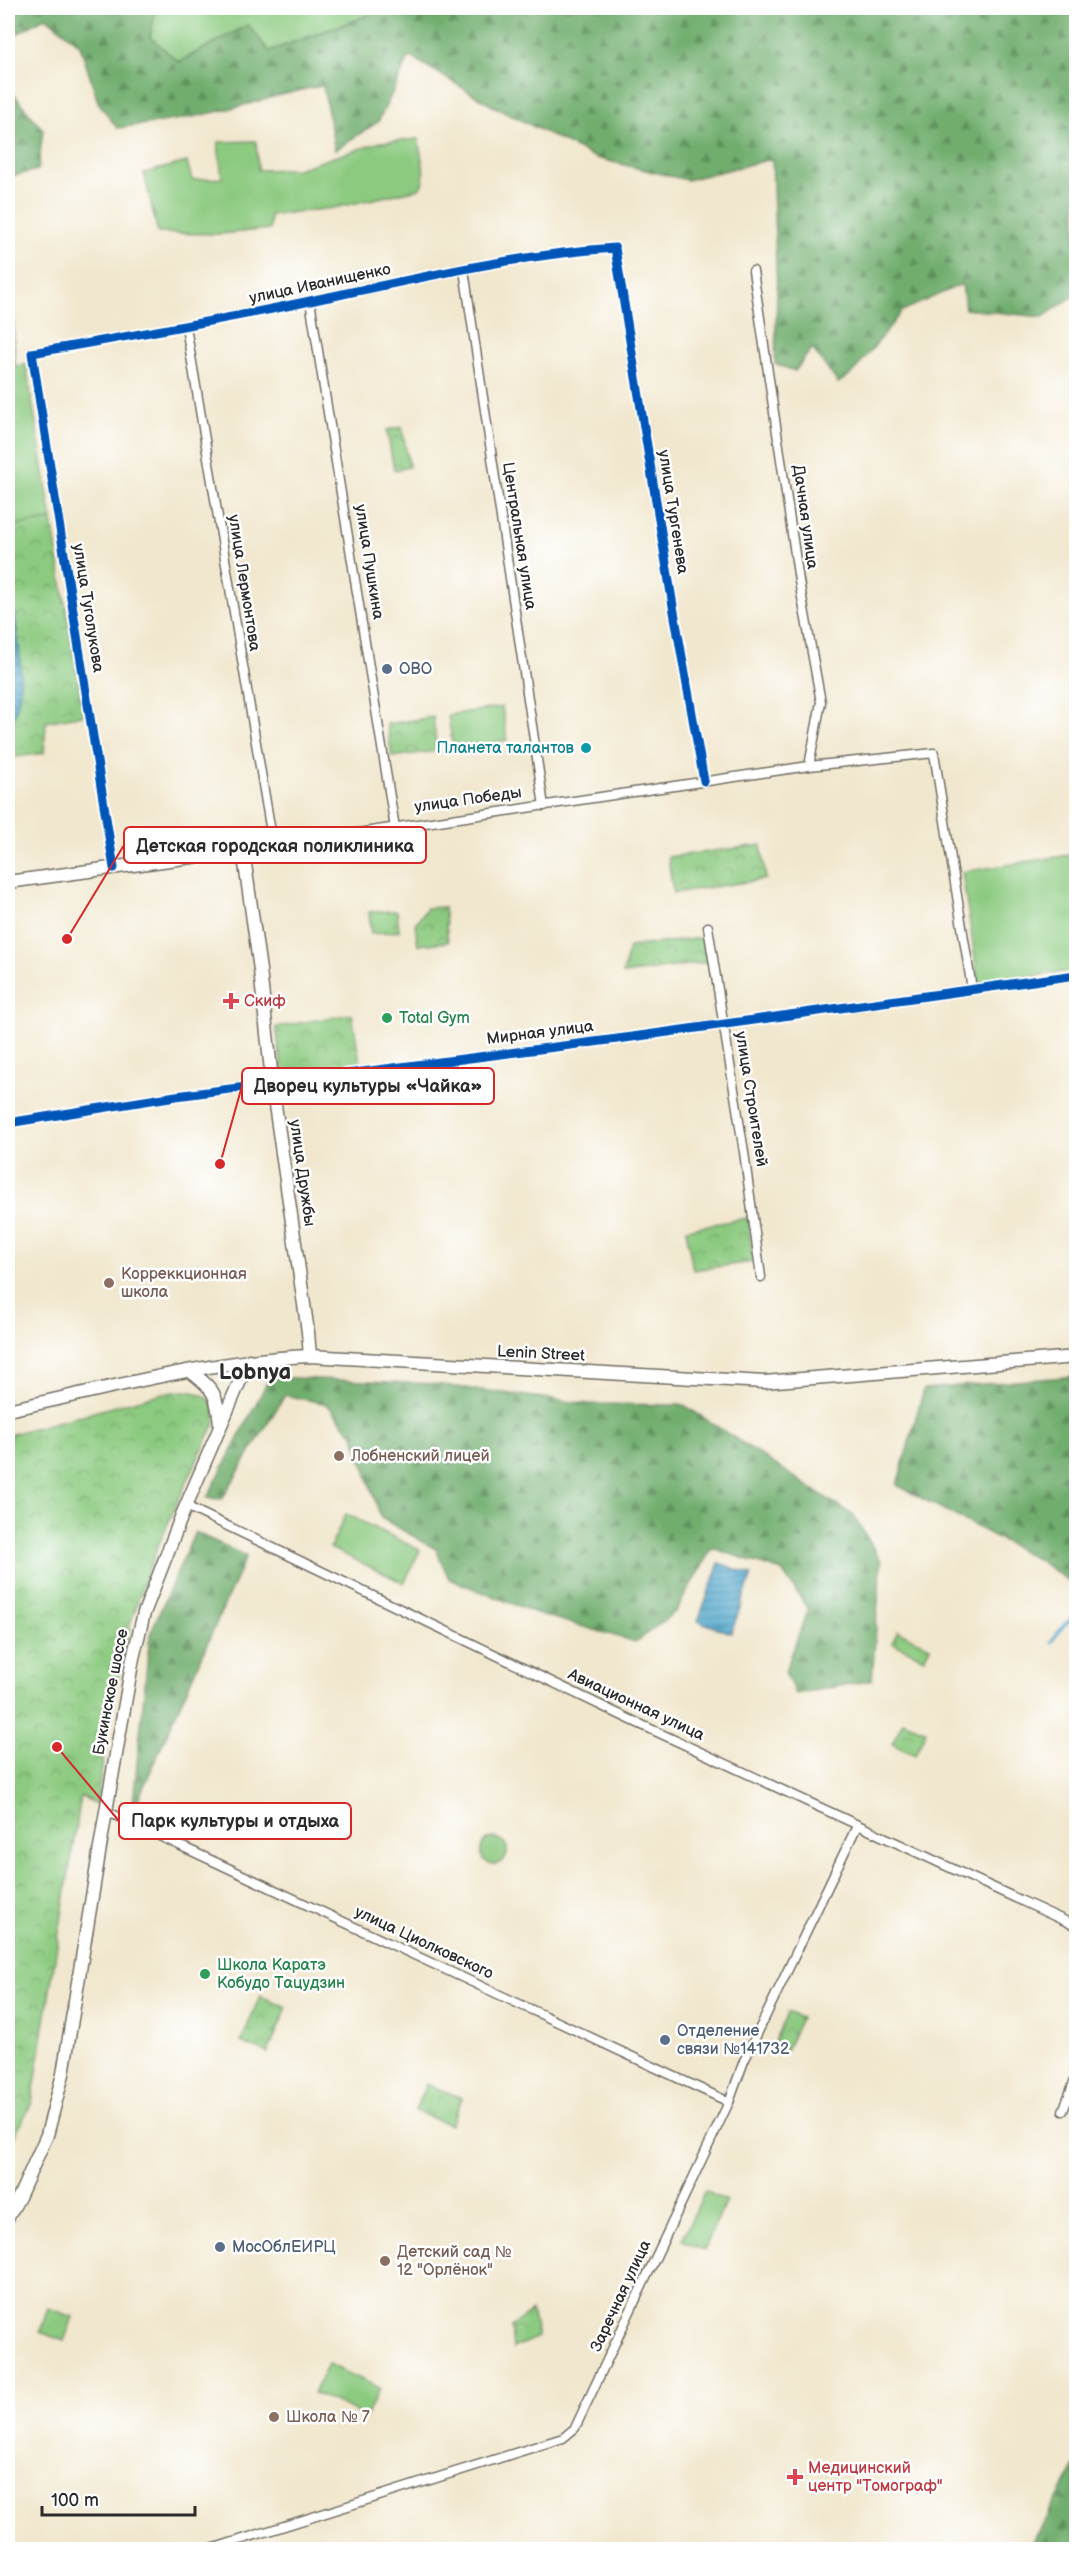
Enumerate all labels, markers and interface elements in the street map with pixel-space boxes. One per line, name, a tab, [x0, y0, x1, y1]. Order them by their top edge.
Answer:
street label: улица Иванищенко	[248, 260, 392, 308]
street label: улица Тургенева	[654, 449, 692, 576]
street label: Центральная улица	[498, 461, 540, 612]
street label: Дачная улица	[788, 464, 822, 571]
street label: улица Пушкина	[351, 503, 388, 621]
street label: улица Лермонтова	[224, 513, 264, 653]
street label: улица Туголукова	[68, 542, 108, 674]
place label: ОВО	[399, 660, 433, 679]
marker: ОВО	[380, 662, 394, 676]
place label: Планета талантов	[437, 739, 575, 758]
marker: Планета талантов	[579, 741, 593, 755]
street label: улица Победы	[413, 783, 523, 817]
callout: Детская городская поликлиника	[124, 827, 426, 863]
text: Детская городская поликлиника	[136, 836, 414, 857]
marker: Скиф	[222, 992, 240, 1010]
place label: Скиф	[244, 992, 286, 1011]
place label: Total Gym	[399, 1009, 470, 1028]
marker: Total Gym	[380, 1011, 394, 1025]
street label: Мирная улица	[486, 1017, 595, 1049]
street label: улица Строителей	[731, 1030, 771, 1168]
callout: Дворец культуры «Чайка»	[242, 1068, 494, 1104]
text: Дворец культуры «Чайка»	[254, 1076, 482, 1097]
street label: улица Дружбы	[285, 1118, 319, 1228]
place label: Корреккционная школа	[121, 1265, 247, 1302]
marker: Корреккционная школа	[102, 1276, 116, 1290]
street label: Lenin Street	[497, 1342, 585, 1366]
district label: Lobnya	[219, 1359, 291, 1386]
place label: Лобненский лицей	[350, 1447, 490, 1466]
marker: Лобненский лицей	[332, 1449, 346, 1463]
street label: Букинское шоссе	[89, 1627, 133, 1757]
street label: Авиационная улица	[564, 1665, 708, 1745]
callout: Парк культуры и отдыха	[119, 1803, 351, 1839]
text: Парк культуры и отдыха	[131, 1811, 340, 1832]
street label: улица Циолковского	[352, 1903, 496, 1983]
place label: Школа Каратэ Кобудо Тацудзин	[217, 1956, 345, 1993]
marker: Школа Каратэ Кобудо Тацудзин	[198, 1967, 212, 1981]
place label: Отделение связи №141732	[677, 2022, 790, 2059]
marker: Отделение связи №141732	[658, 2033, 672, 2047]
street label: Заречная улица	[587, 2237, 655, 2355]
place label: МосОблЕИРЦ	[232, 2238, 336, 2257]
marker: МосОблЕИРЦ	[213, 2240, 227, 2254]
place label: Детский сад № 12 "Орлёнок"	[397, 2243, 512, 2280]
marker: Детский сад № 12 "Орлёнок"	[378, 2254, 392, 2268]
place label: Школа № 7	[286, 2408, 370, 2427]
marker: Школа № 7	[267, 2410, 281, 2424]
place label: Медицинский центр "Томограф"	[808, 2459, 943, 2496]
marker: Медицинский центр "Томограф"	[786, 2468, 804, 2486]
scale bar	[42, 2479, 195, 2517]
text: 100 m	[51, 2490, 99, 2511]

